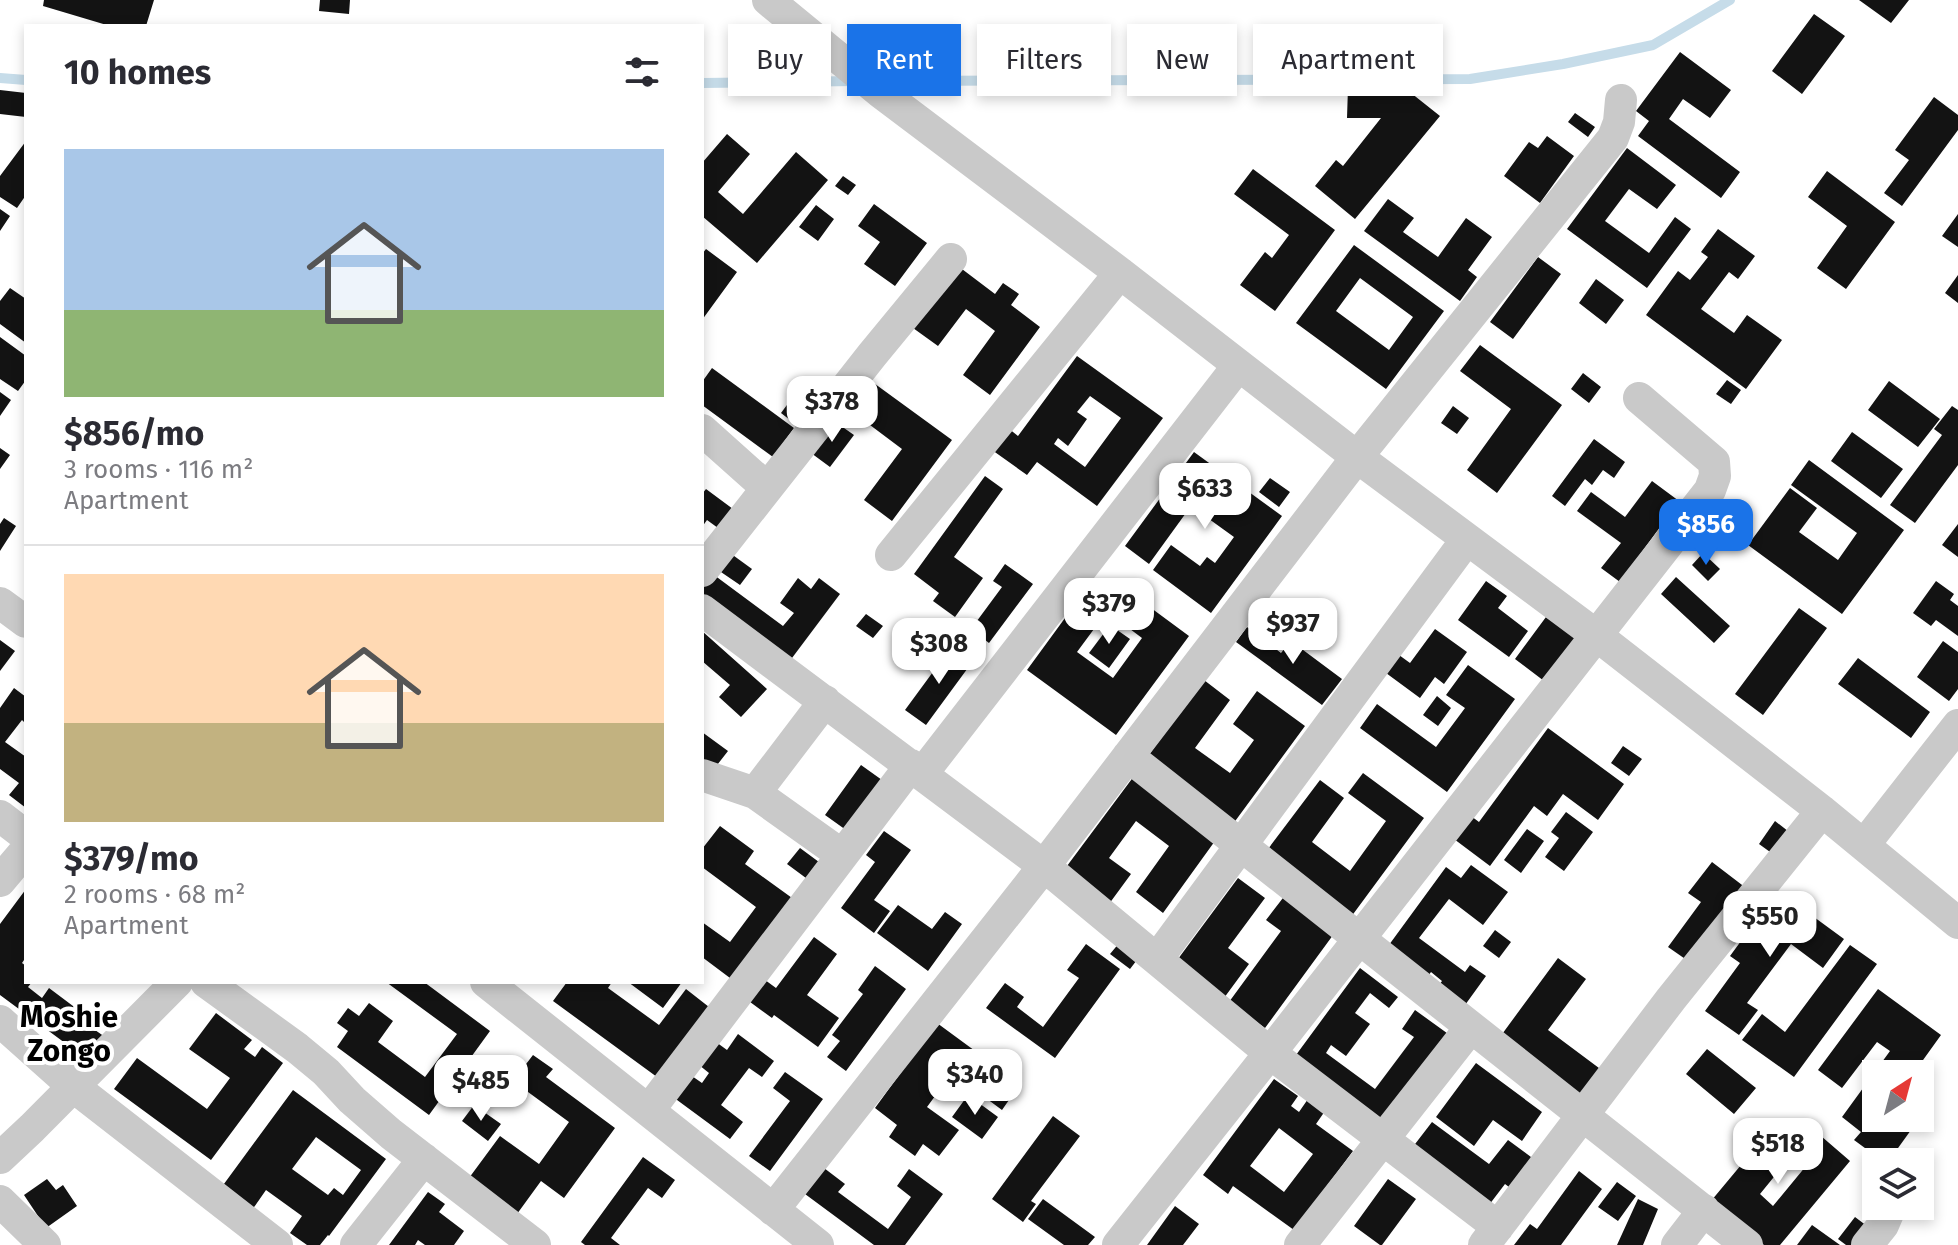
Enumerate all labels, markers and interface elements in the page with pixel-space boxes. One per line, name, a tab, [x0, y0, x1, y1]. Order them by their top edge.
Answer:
chip: Buy	[728, 24, 831, 96]
chip: Rent	[847, 24, 961, 96]
chip: Filters	[977, 24, 1111, 96]
chip: New	[1127, 24, 1237, 96]
chip: Apartment	[1253, 24, 1443, 96]
icon: filters	[620, 50, 664, 94]
text: 10 homes	[64, 52, 211, 93]
icon: home	[292, 201, 436, 345]
pin: $378	[785, 376, 879, 444]
text: $378	[805, 386, 859, 417]
text: $856/mo	[64, 413, 204, 454]
text: 3 rooms · 116 m²	[64, 454, 253, 485]
pin: $633	[1158, 463, 1252, 531]
text: $633	[1177, 473, 1233, 504]
text: Apartment	[64, 485, 189, 516]
pin: $856	[1659, 499, 1753, 567]
text: $856	[1677, 509, 1735, 540]
pin: $379	[1062, 578, 1156, 646]
text: $379	[1082, 588, 1136, 619]
pin: $937	[1246, 598, 1340, 666]
text: $937	[1266, 608, 1320, 639]
pin: $308	[892, 618, 986, 686]
icon: home	[292, 626, 436, 770]
text: $308	[910, 628, 968, 659]
text: $379/mo	[64, 838, 199, 879]
text: 2 rooms · 68 m²	[64, 879, 245, 910]
pin: $550	[1723, 891, 1817, 959]
text: $550	[1741, 901, 1799, 932]
text: Apartment	[64, 910, 189, 941]
district label: Moshie Zongo	[20, 999, 118, 1069]
pin: $340	[928, 1049, 1022, 1117]
pin: $485	[434, 1055, 528, 1123]
text: $340	[946, 1059, 1004, 1090]
north arrow	[1862, 1060, 1934, 1132]
map controls	[1862, 1060, 1934, 1220]
text: $485	[452, 1065, 510, 1096]
pin: $518	[1731, 1118, 1825, 1186]
text: $518	[1751, 1128, 1805, 1159]
button: layers	[1862, 1148, 1934, 1220]

